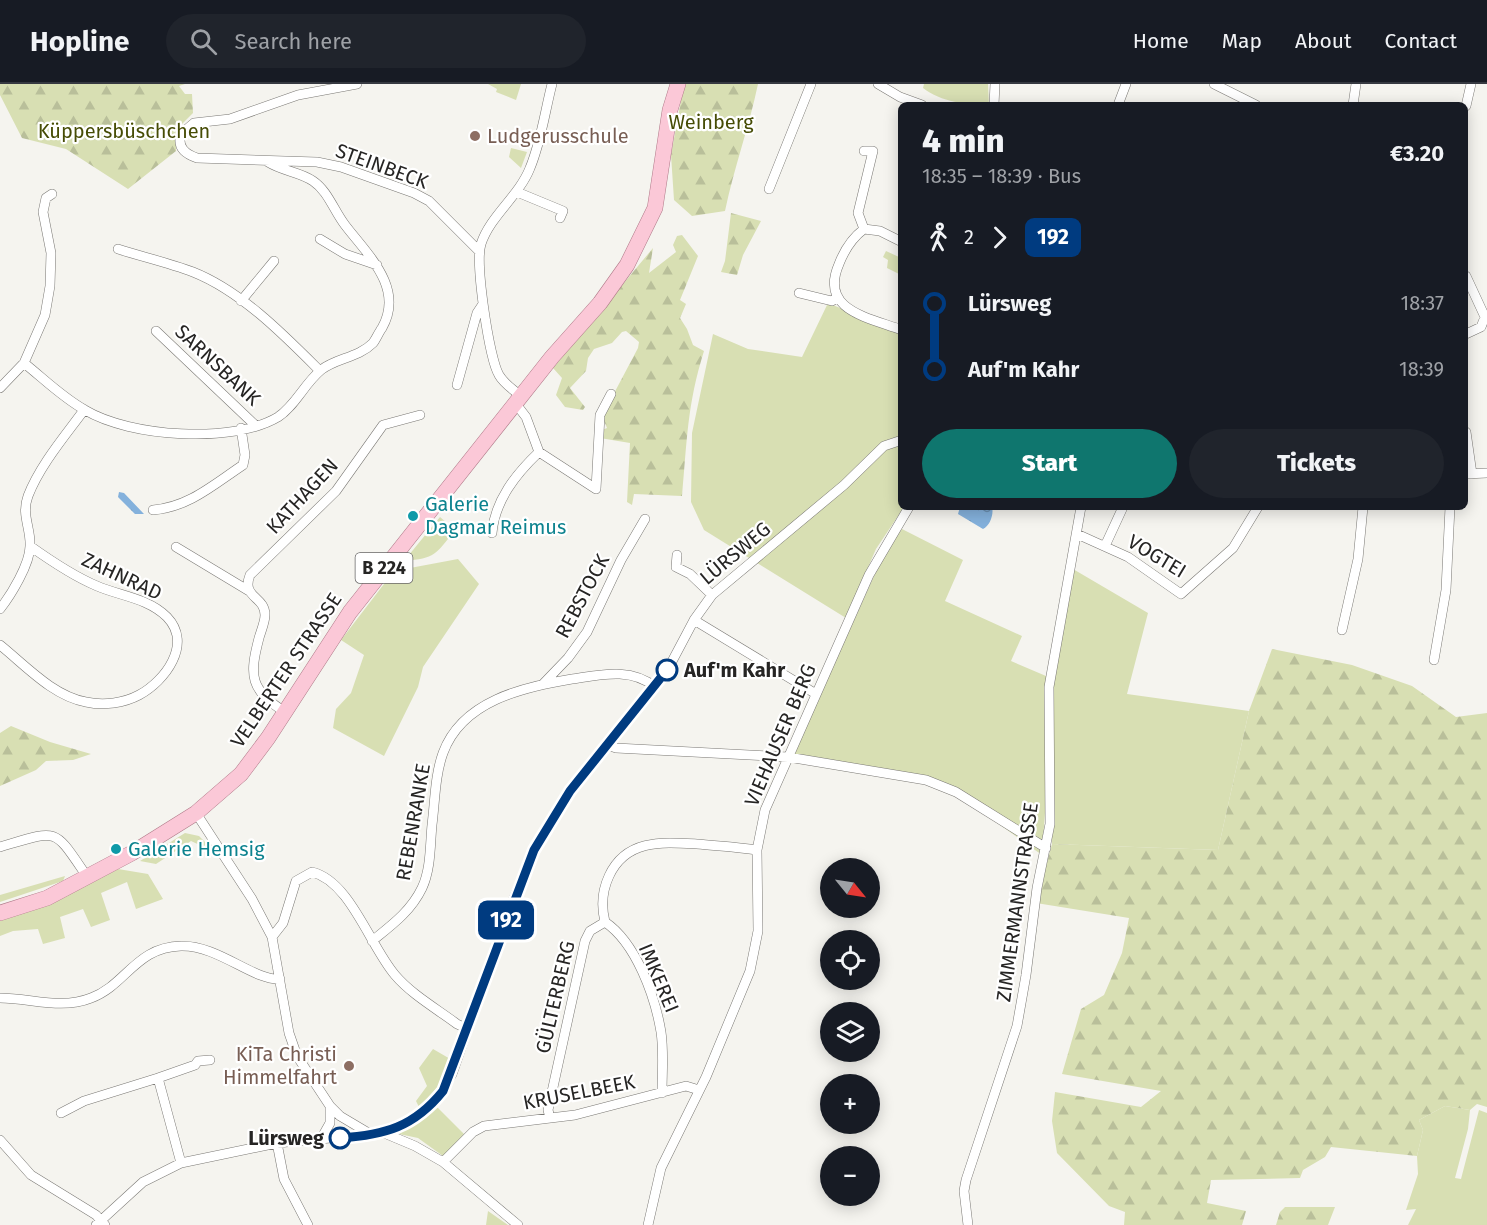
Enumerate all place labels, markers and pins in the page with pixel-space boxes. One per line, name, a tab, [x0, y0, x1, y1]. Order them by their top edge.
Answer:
place label: Ludgerusschule	[487, 124, 629, 148]
marker: Ludgerusschule	[468, 129, 482, 143]
place label: Galerie Dagmar Reimus	[425, 492, 566, 539]
marker: Galerie Dagmar Reimus	[406, 509, 420, 523]
place label: Auf'm Kahr	[683, 658, 786, 682]
marker: Auf'm Kahr	[656, 659, 678, 681]
place label: Galerie Hemsig	[128, 837, 265, 861]
marker: Galerie Hemsig	[109, 842, 123, 856]
place label: KiTa Christi Himmelfahrt	[223, 1042, 338, 1089]
marker: KiTa Christi Himmelfahrt	[342, 1059, 356, 1073]
place label: Lürsweg	[248, 1126, 325, 1150]
marker: Lürsweg	[329, 1127, 351, 1149]

